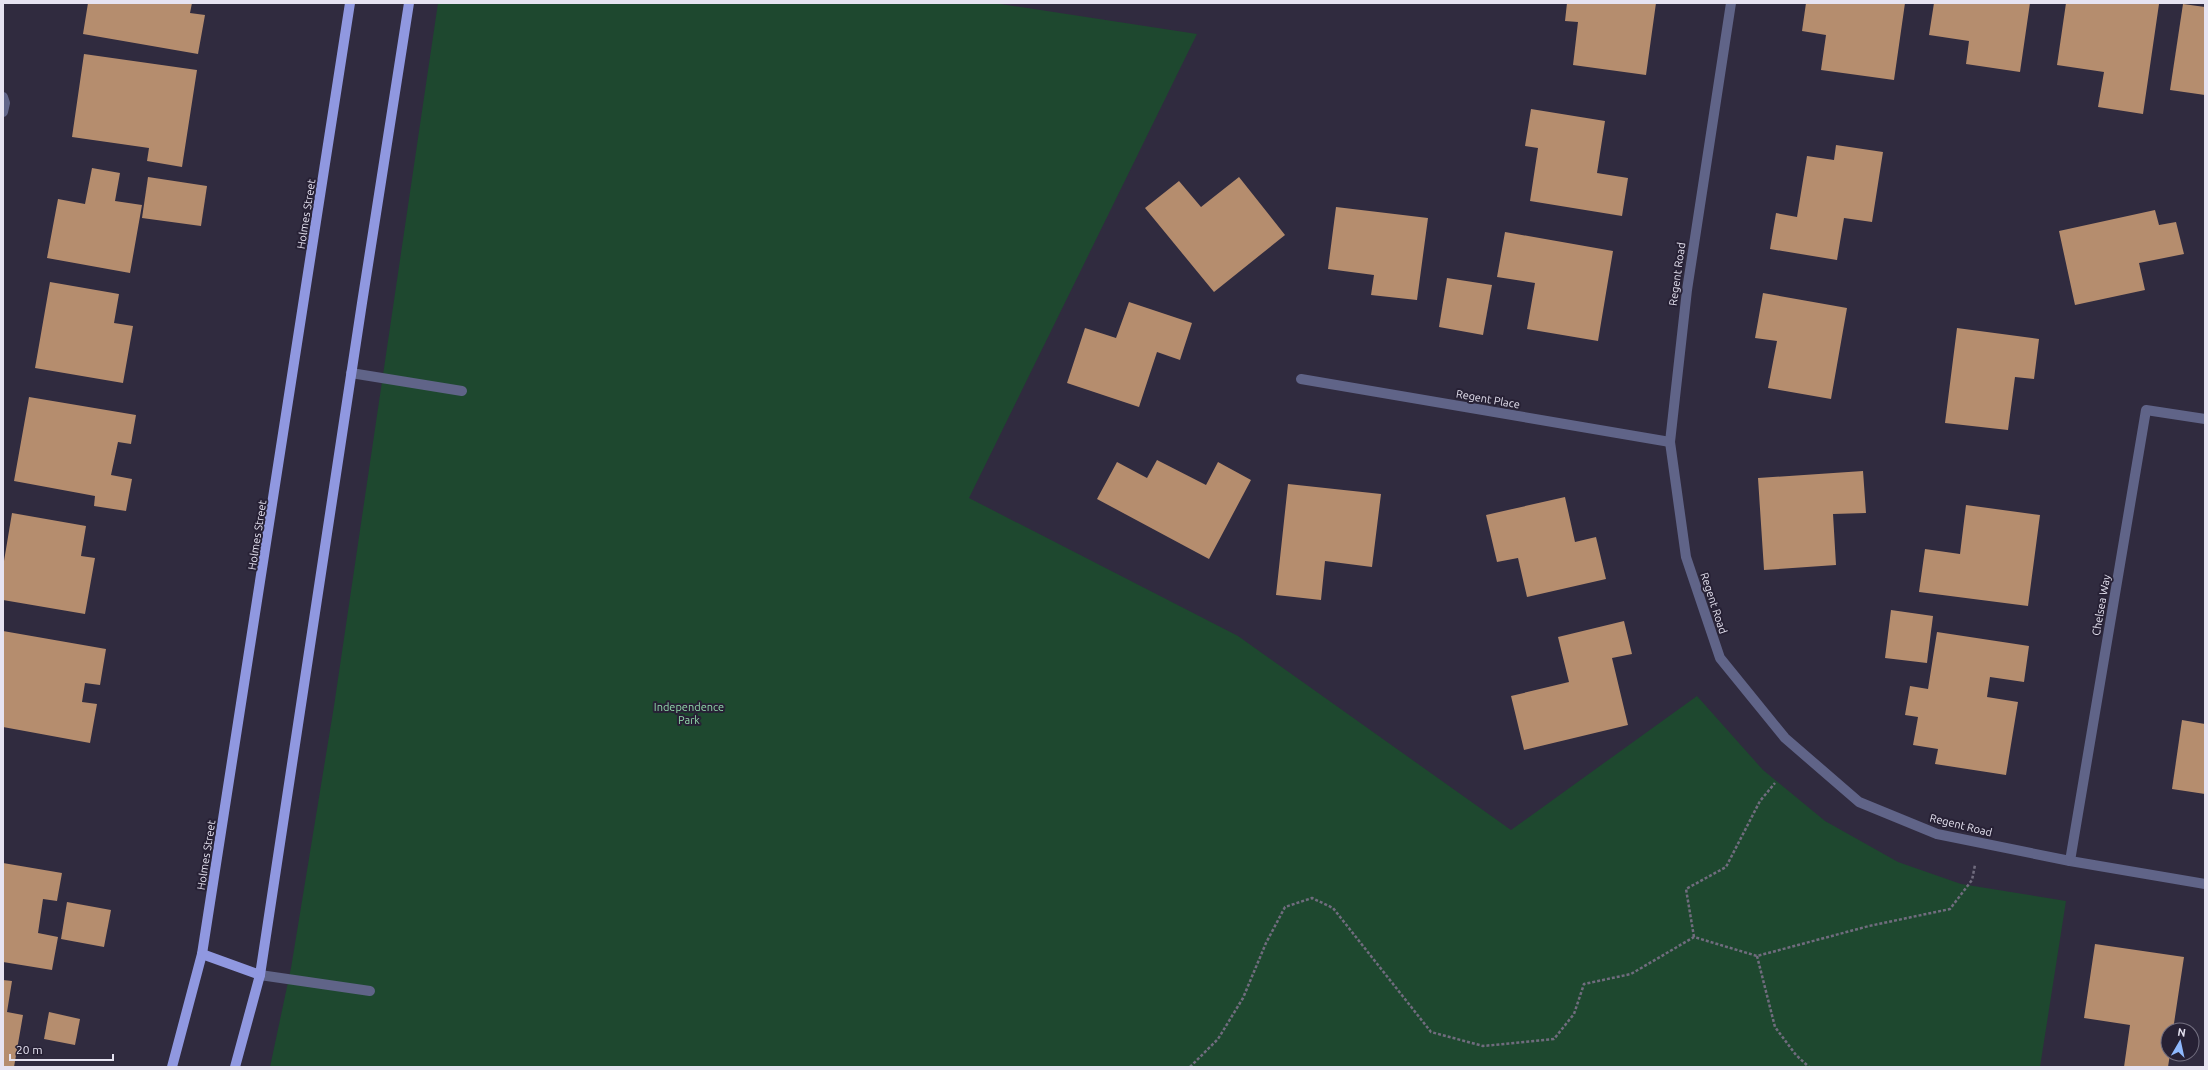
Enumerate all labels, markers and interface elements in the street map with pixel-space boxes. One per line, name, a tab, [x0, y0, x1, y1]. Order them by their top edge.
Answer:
street label: Holmes Street	[295, 178, 318, 250]
street label: Regent Road	[1667, 242, 1687, 306]
street label: Regent Place	[1455, 387, 1521, 411]
street label: Holmes Street	[246, 499, 269, 571]
street label: Regent Road	[1698, 571, 1730, 635]
street label: Chelsea Way	[2090, 573, 2112, 637]
park label: Independence Park	[654, 701, 724, 726]
street label: Regent Road	[1929, 811, 1993, 839]
street label: Holmes Street	[195, 819, 218, 891]
north arrow	[2160, 1022, 2200, 1062]
text: N	[2177, 1026, 2187, 1039]
scale bar	[10, 1036, 113, 1062]
text: 20 m	[16, 1043, 43, 1056]

